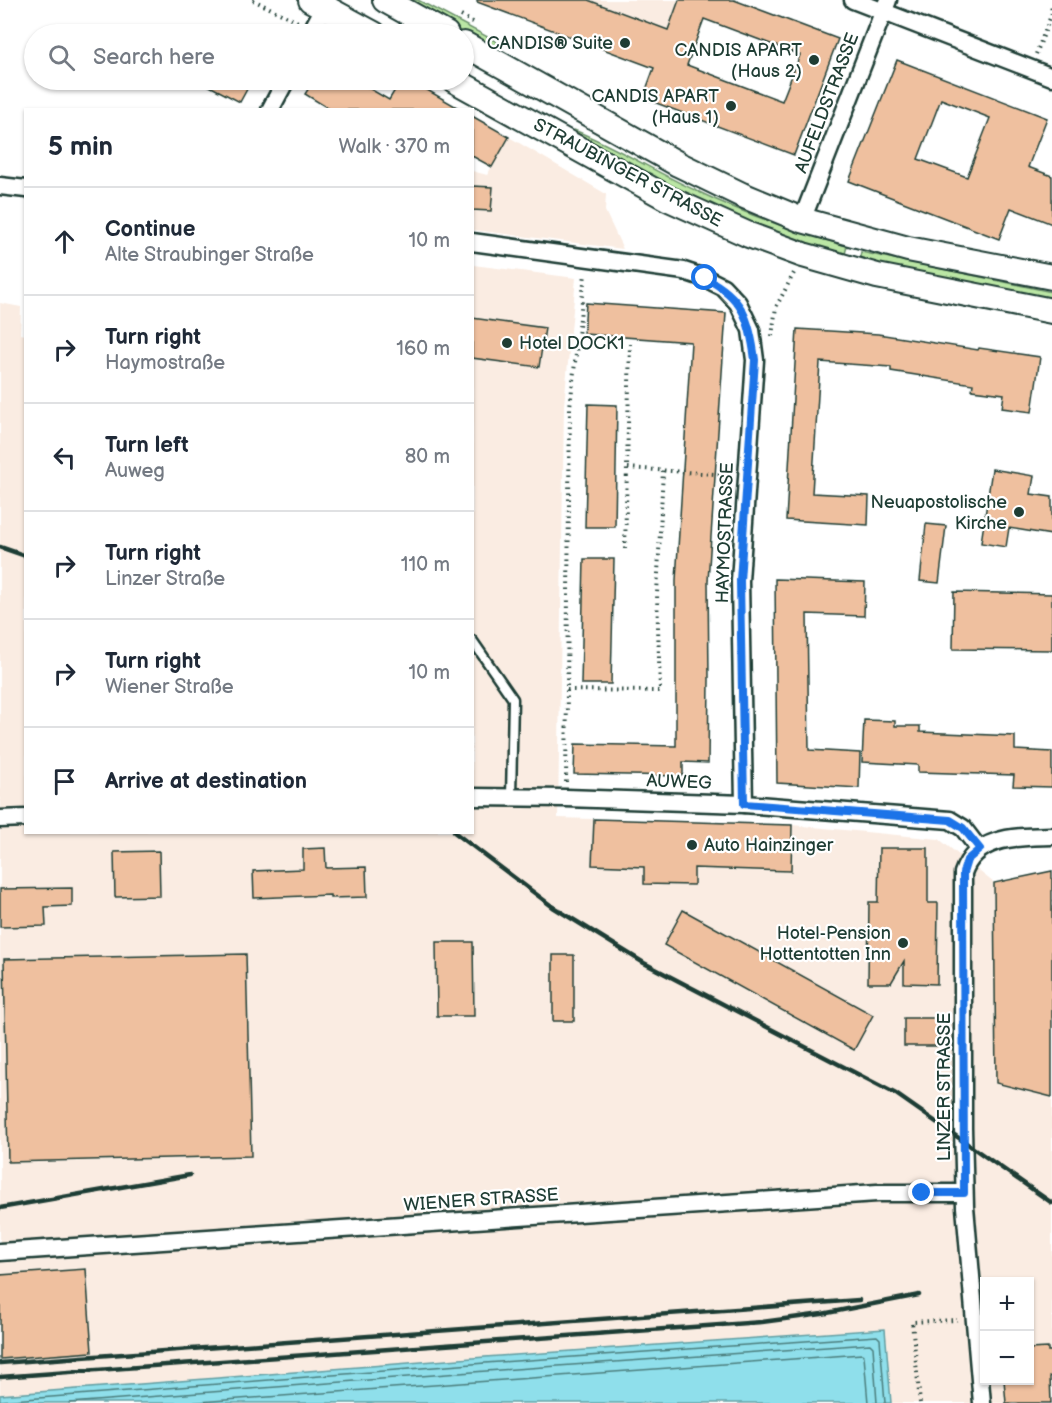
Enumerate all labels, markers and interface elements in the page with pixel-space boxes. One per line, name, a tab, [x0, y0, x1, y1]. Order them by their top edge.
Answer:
search box	[24, 24, 474, 90]
street label: AUFELDSTRASSE	[791, 30, 863, 176]
place label: CANDIS® Suite	[487, 33, 613, 54]
marker: CANDIS® Suite	[618, 36, 632, 50]
place label: CANDIS APART (Haus 2)	[674, 40, 802, 82]
icon: search	[45, 41, 78, 74]
text: Search here	[93, 44, 215, 71]
marker: CANDIS APART (Haus 2)	[807, 53, 821, 67]
place label: CANDIS APART (Haus 1)	[591, 86, 719, 128]
marker: CANDIS APART (Haus 1)	[724, 99, 738, 113]
street label: STRAUBINGER STRASSE	[530, 114, 726, 232]
text: 5 min	[48, 132, 113, 163]
text: Walk · 370 m	[338, 135, 450, 159]
text: Continue	[105, 216, 195, 243]
icon: ahead	[48, 225, 81, 258]
text: 10 m	[409, 229, 450, 253]
text: Alte Straubinger Straße	[105, 243, 314, 267]
route start	[691, 264, 717, 290]
text: Turn right	[105, 324, 201, 351]
icon: right	[48, 333, 81, 366]
place label: Hotel DOCK1	[519, 333, 625, 354]
marker: Hotel DOCK1	[500, 336, 514, 350]
text: 160 m	[396, 337, 450, 361]
text: Haymostraße	[105, 351, 225, 375]
text: Turn left	[105, 432, 189, 459]
icon: left	[48, 441, 81, 474]
text: 80 m	[405, 445, 450, 469]
text: Auweg	[105, 459, 165, 483]
street label: HAYMOSTRASSE	[712, 462, 738, 604]
place label: Neuapostolische Kirche	[870, 492, 1007, 534]
marker: Neuapostolische Kirche	[1012, 505, 1026, 519]
text: Turn right	[105, 540, 201, 567]
icon: right	[48, 549, 81, 582]
text: 110 m	[401, 553, 450, 577]
text: Linzer Straße	[105, 567, 225, 591]
text: Turn right	[105, 648, 201, 675]
icon: right	[48, 657, 81, 690]
text: 10 m	[409, 661, 450, 685]
text: Wiener Straße	[105, 675, 234, 699]
icon: arrive	[48, 765, 81, 798]
text: Arrive at destination	[105, 768, 307, 795]
street label: AUWEG	[646, 770, 712, 794]
place label: Auto Hainzinger	[704, 835, 834, 856]
marker: Auto Hainzinger	[685, 838, 699, 852]
place label: Hotel-Pension Hottentotten Inn	[759, 923, 891, 965]
marker: Hotel-Pension Hottentotten Inn	[896, 936, 910, 950]
street label: LINZER STRASSE	[934, 1013, 955, 1161]
route end	[908, 1179, 934, 1205]
street label: WIENER STRASSE	[403, 1184, 559, 1216]
map controls	[980, 1277, 1034, 1385]
button: +	[980, 1277, 1034, 1331]
button: −	[980, 1331, 1034, 1385]

